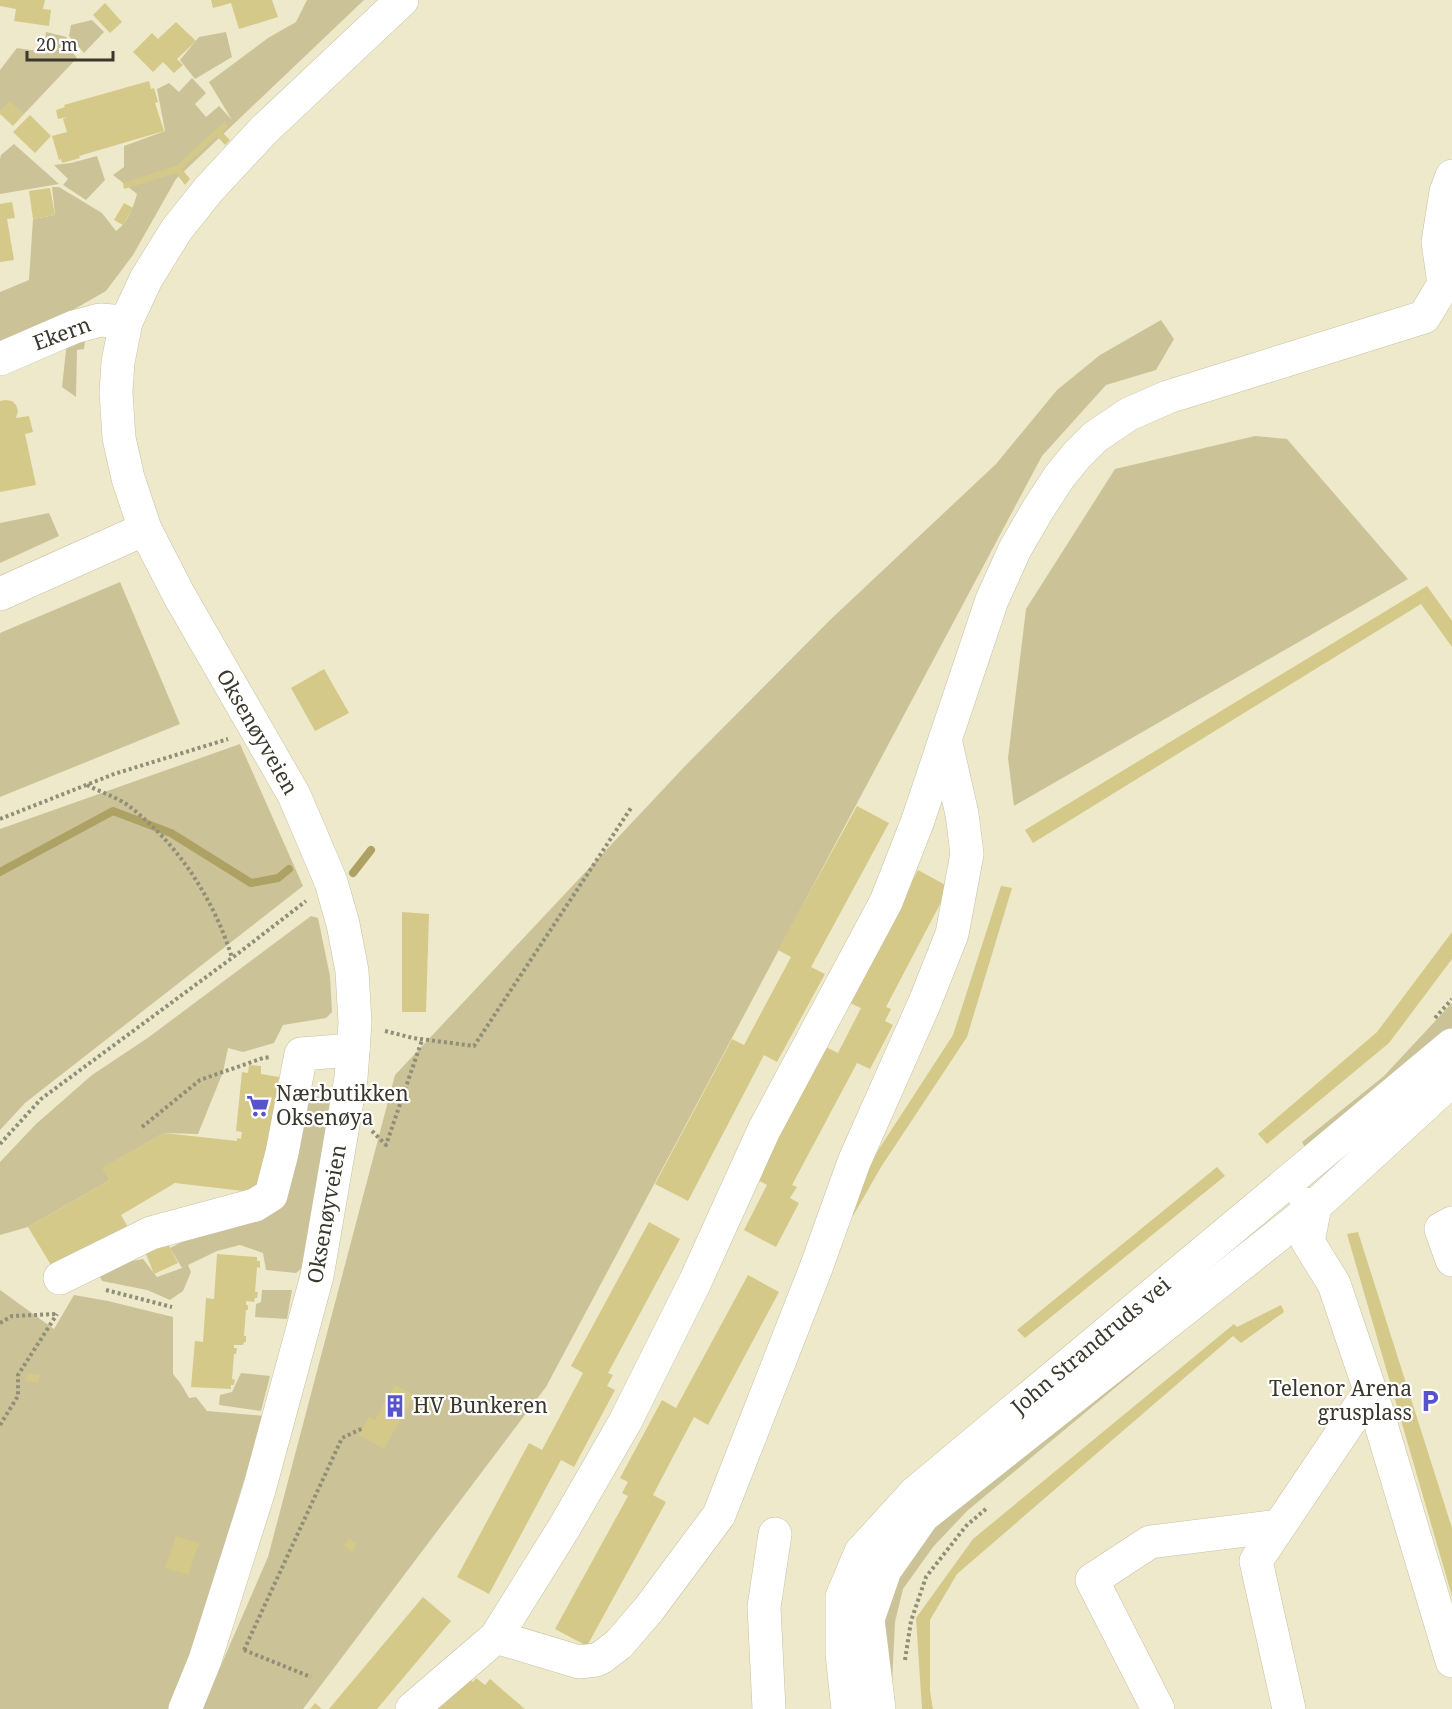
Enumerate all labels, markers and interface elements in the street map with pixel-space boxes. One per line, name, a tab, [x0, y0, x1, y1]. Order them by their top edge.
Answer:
scale bar	[27, 24, 112, 62]
text: 20 m	[36, 32, 78, 56]
street label: Ekern	[29, 310, 94, 356]
street label: Oksenøyveien	[211, 664, 305, 799]
place label: Nærbutikken Oksenøya	[276, 1079, 409, 1131]
supermarket icon: Nærbutikken Oksenøya	[245, 1093, 271, 1119]
street label: Oksenøyveien	[300, 1142, 352, 1285]
street label: John Strandruds vei	[1004, 1270, 1176, 1421]
place label: Telenor Arena grusplass	[1269, 1374, 1412, 1426]
parking icon: Telenor Arena grusplass	[1417, 1388, 1443, 1414]
place label: HV Bunkeren	[413, 1391, 548, 1419]
building icon: HV Bunkeren	[382, 1393, 408, 1419]

